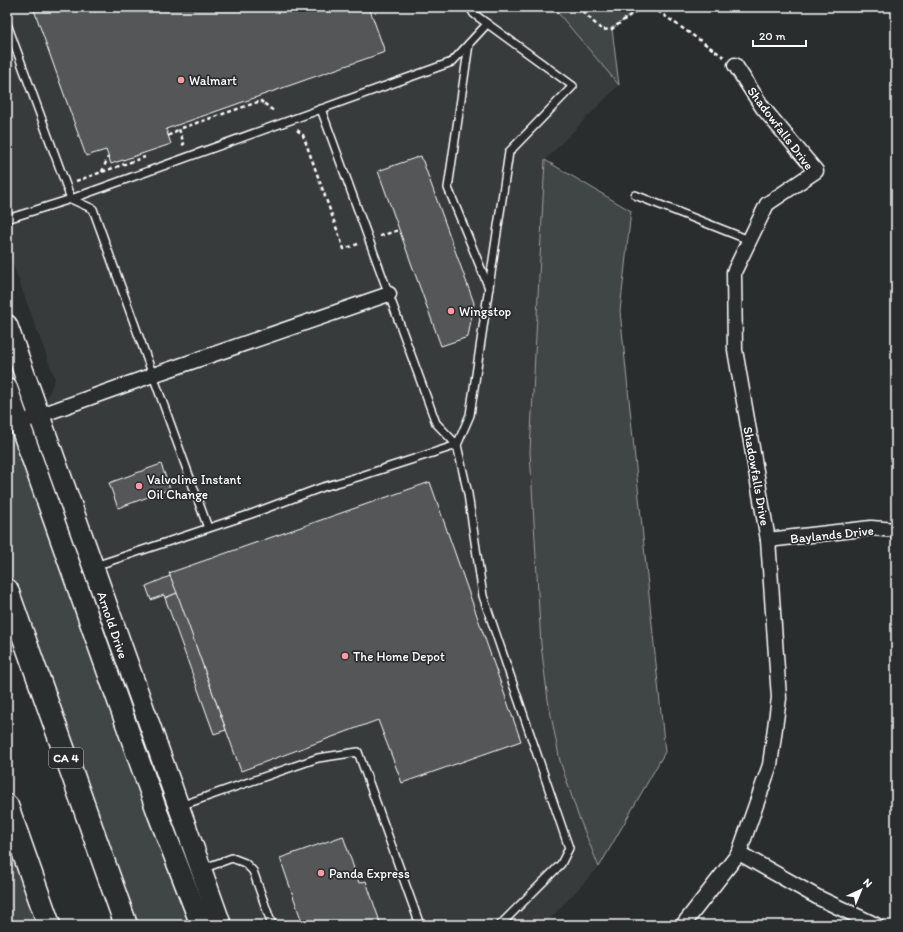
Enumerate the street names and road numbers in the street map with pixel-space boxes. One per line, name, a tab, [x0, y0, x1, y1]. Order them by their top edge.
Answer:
street label: Shadowfalls Drive	[744, 84, 817, 173]
street label: Shadowfalls Drive	[740, 425, 773, 527]
street label: Baylands Drive	[790, 523, 874, 546]
street label: Arnold Drive	[94, 590, 131, 661]
road number: CA 4	[49, 748, 83, 768]

